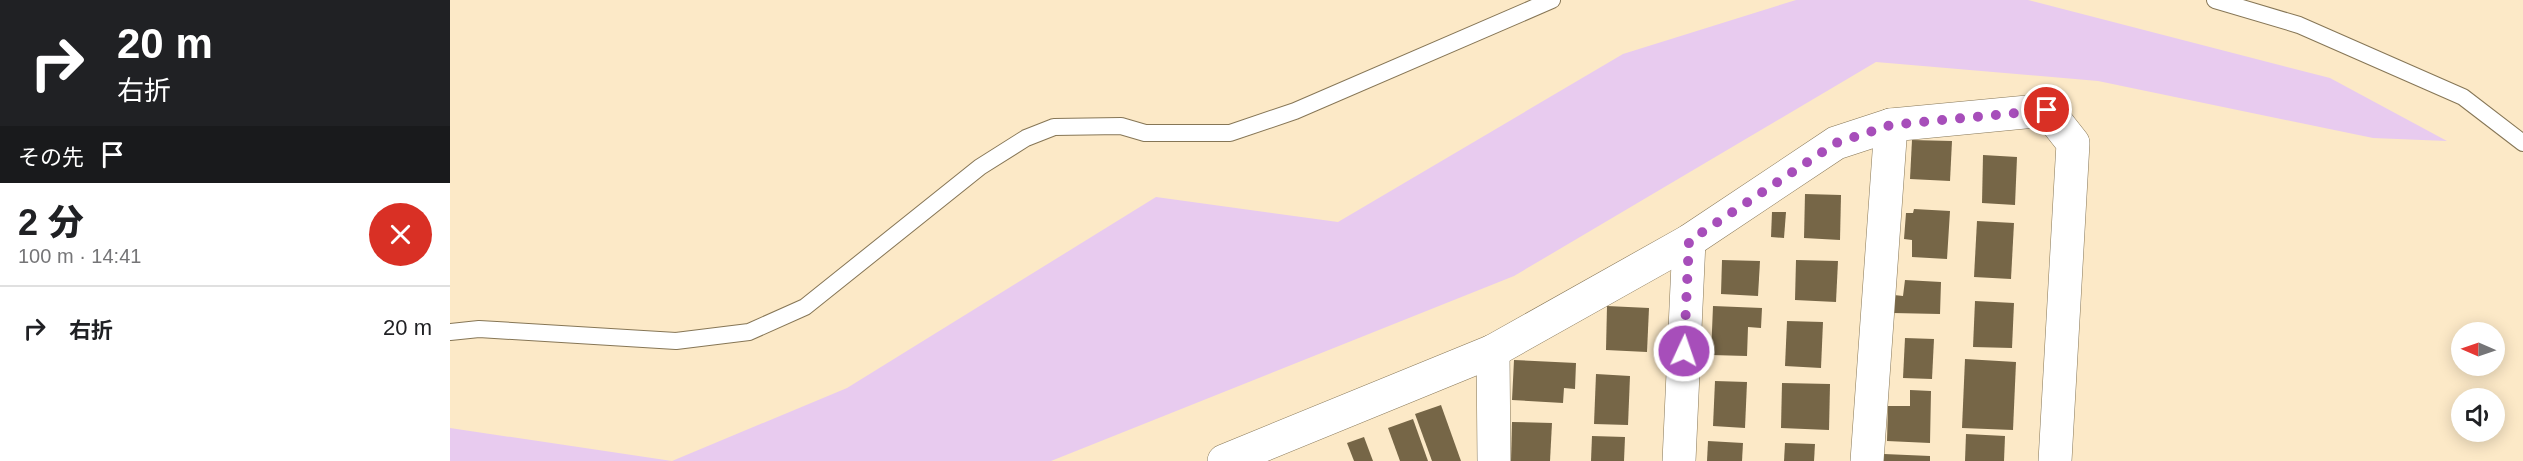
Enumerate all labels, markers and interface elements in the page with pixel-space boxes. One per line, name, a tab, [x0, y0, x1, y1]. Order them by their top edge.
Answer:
text: 20 m	[117, 20, 213, 67]
icon: right	[18, 24, 96, 102]
text: 右折	[117, 76, 171, 106]
pin	[2021, 84, 2072, 135]
icon: arrive	[2030, 93, 2063, 126]
icon: arrive	[96, 138, 129, 171]
text: その先	[18, 145, 84, 170]
text: 2 分	[18, 202, 84, 243]
button: close	[369, 203, 432, 266]
text: 100 m · 14:41	[18, 245, 141, 267]
icon: right	[18, 312, 51, 345]
text: 20 m	[383, 315, 432, 340]
text: 右折	[69, 318, 113, 343]
position arrow	[1652, 319, 1716, 383]
north arrow	[2451, 322, 2505, 376]
map controls	[2451, 322, 2505, 442]
button: sound	[2451, 388, 2505, 442]

